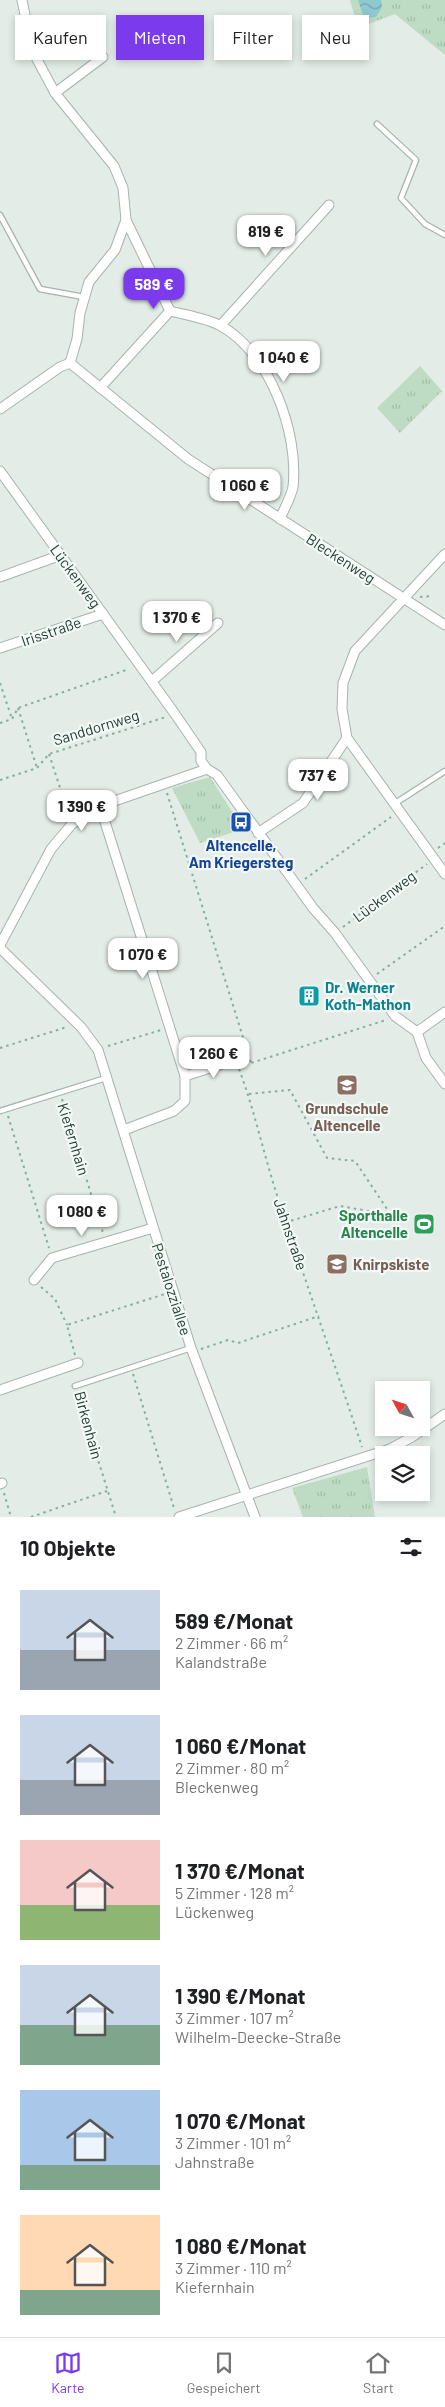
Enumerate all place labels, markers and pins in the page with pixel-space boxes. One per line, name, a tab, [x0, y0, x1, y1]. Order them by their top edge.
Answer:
pin: 819 €	[231, 214, 301, 257]
pin: 589 €	[119, 268, 189, 310]
pin: 1 040 €	[238, 340, 330, 383]
pin: 1 060 €	[199, 468, 291, 511]
pin: 1 370 €	[131, 600, 223, 643]
pin: 737 €	[283, 758, 353, 801]
pin: 1 390 €	[36, 790, 128, 832]
bus stop icon: Altencelle, Am Kriegersteg	[229, 810, 253, 834]
place label: Altencelle, Am Kriegersteg	[189, 836, 293, 871]
pin: 1 070 €	[97, 938, 189, 980]
place label: Dr. Werner Koth-Mathon	[325, 978, 411, 1013]
building icon: Dr. Werner Koth-Mathon	[297, 984, 321, 1008]
pin: 1 260 €	[168, 1036, 260, 1079]
school or university icon: Grundschule Altencelle	[335, 1073, 359, 1097]
place label: Grundschule Altencelle	[305, 1099, 389, 1134]
pin: 1 080 €	[36, 1194, 128, 1237]
place label: Sporthalle Altencelle	[339, 1206, 408, 1241]
sports icon: Sporthalle Altencelle	[412, 1212, 436, 1236]
school or university icon: Knirpskiste	[325, 1252, 349, 1276]
place label: Knirpskiste	[353, 1255, 429, 1273]

